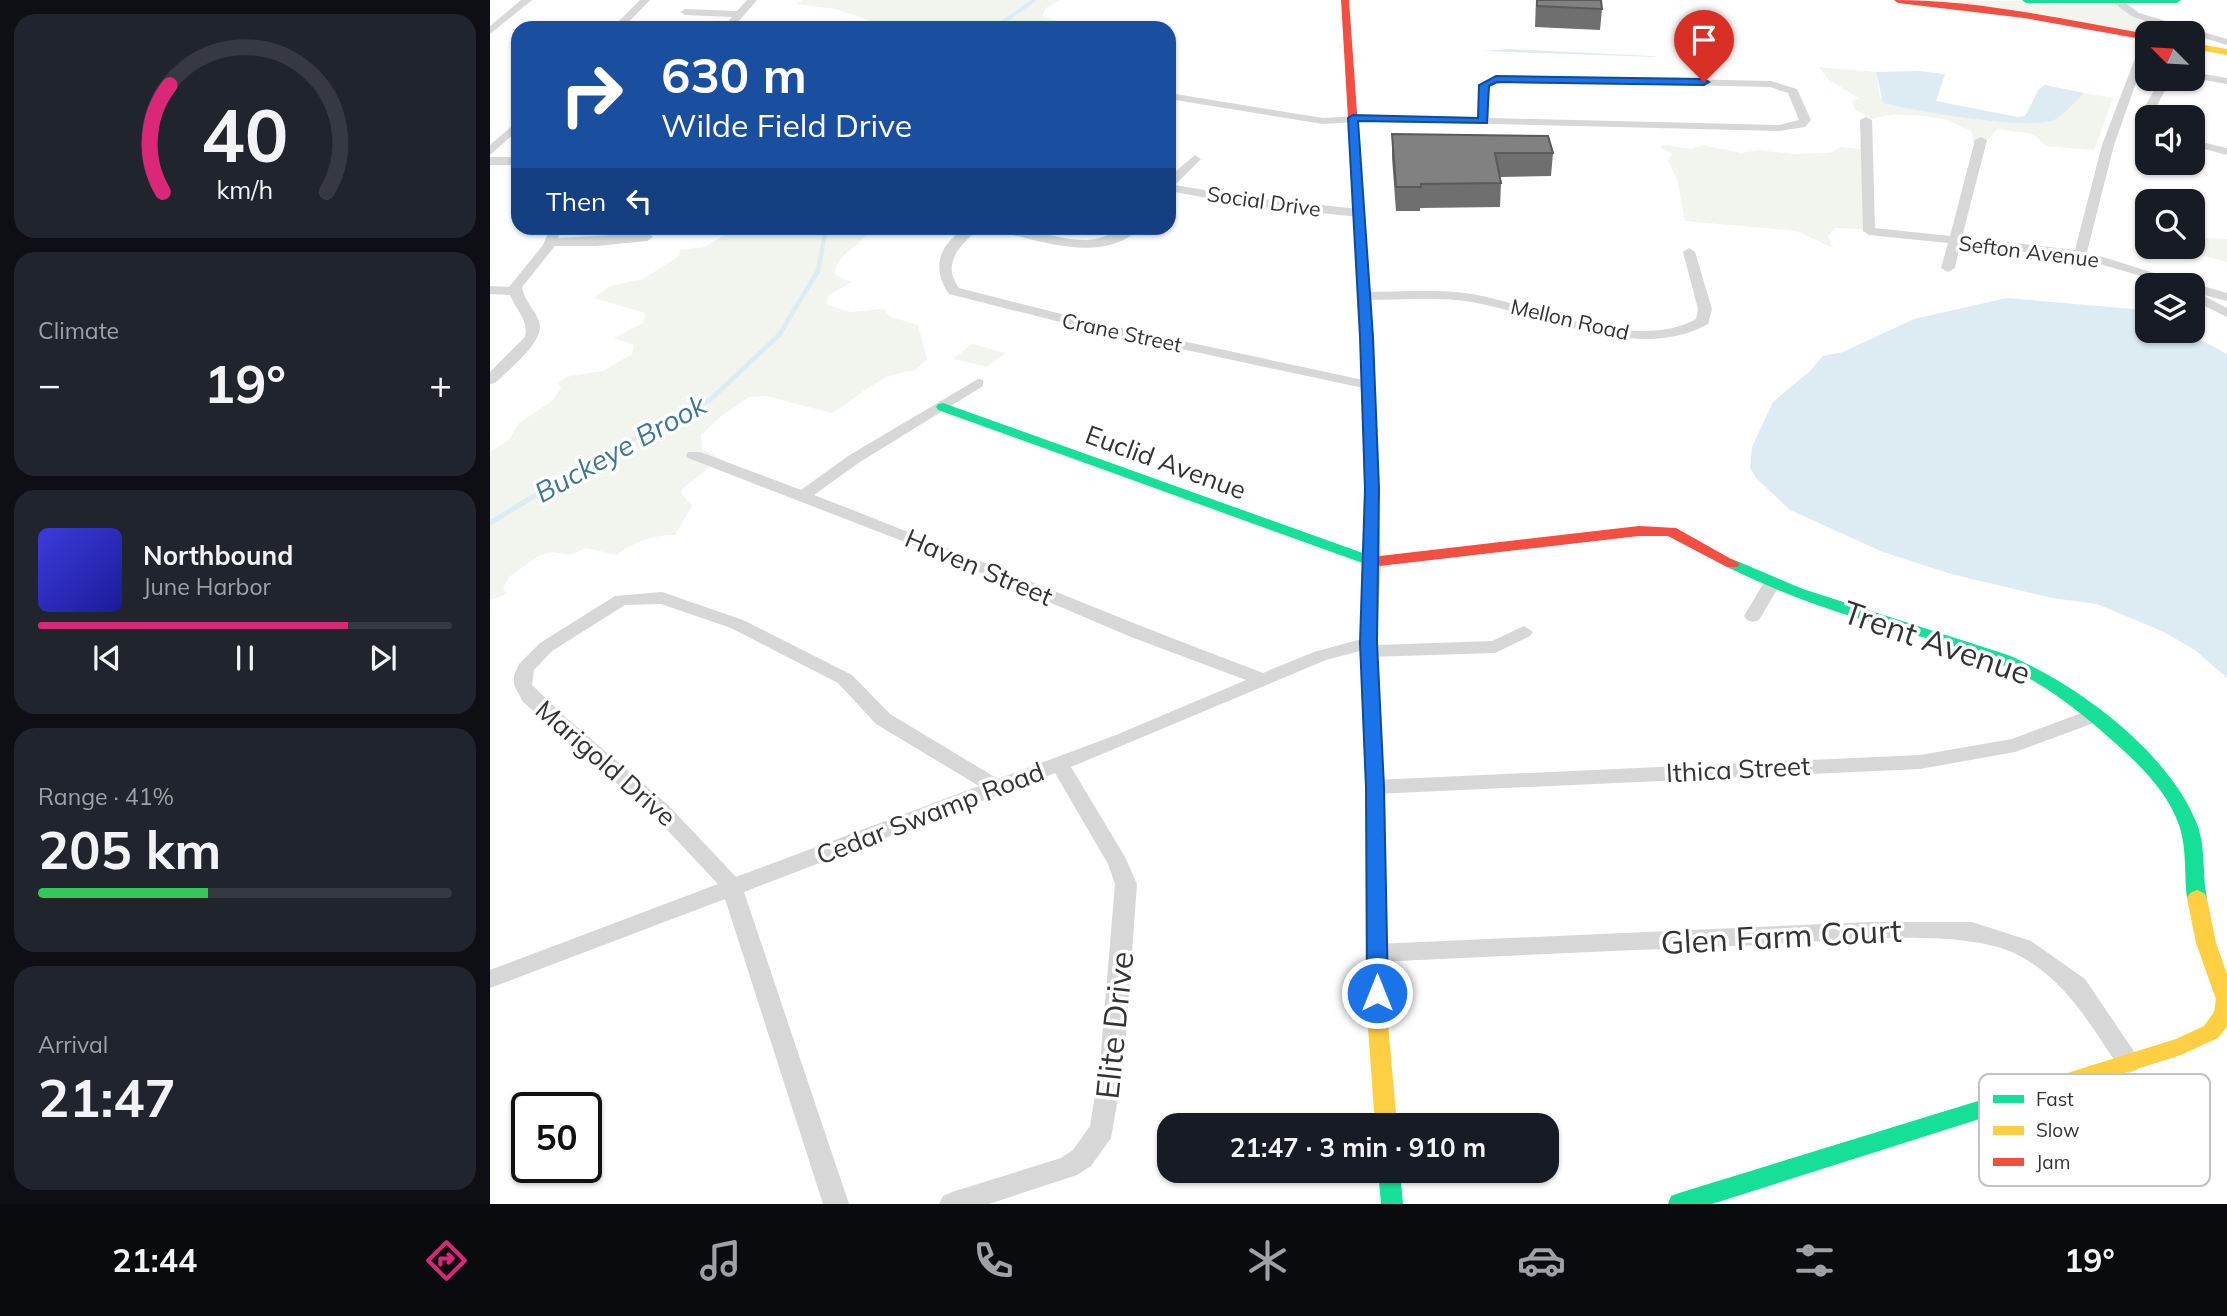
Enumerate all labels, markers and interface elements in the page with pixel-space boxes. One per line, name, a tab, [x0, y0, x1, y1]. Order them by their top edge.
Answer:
pin	[1674, 10, 1734, 82]
icon: arrive	[1685, 21, 1723, 59]
north arrow	[2135, 21, 2205, 91]
map controls	[2135, 21, 2205, 343]
text: 630 m	[661, 44, 807, 105]
icon: right	[546, 49, 637, 140]
text: 40	[201, 89, 289, 180]
text: Wilde Field Drive	[661, 105, 912, 145]
button: sound	[2135, 105, 2205, 175]
text: km/h	[217, 174, 273, 205]
street label: Social Drive	[1206, 180, 1322, 222]
icon: left	[620, 182, 658, 220]
text: Then	[546, 185, 606, 218]
button: search	[2135, 189, 2205, 259]
street label: Sefton Avenue	[1957, 229, 2101, 273]
button: layers	[2135, 273, 2205, 343]
street label: Mellon Road	[1508, 293, 1632, 345]
street label: Crane Street	[1060, 307, 1184, 357]
text: Climate	[38, 316, 119, 345]
text: 19°	[204, 351, 286, 416]
text: −	[38, 360, 61, 408]
text: +	[429, 360, 452, 408]
water label: Buckeye Brook	[528, 386, 713, 510]
street label: Euclid Avenue	[1081, 418, 1251, 506]
street label: Haven Street	[900, 521, 1058, 613]
text: Northbound	[143, 539, 293, 572]
text: June Harbor	[143, 572, 271, 601]
street label: Trent Avenue	[1838, 591, 2036, 693]
icon: previous	[88, 639, 126, 677]
icon: pause	[226, 639, 264, 677]
icon: next	[364, 639, 402, 677]
street label: Marigold Drive	[529, 693, 683, 833]
street label: Ithica Street	[1665, 749, 1811, 789]
street label: Cedar Swamp Road	[811, 754, 1049, 872]
text: Range · 41%	[38, 782, 174, 811]
text: 205 km	[38, 817, 221, 882]
street label: Glen Farm Court	[1659, 910, 1903, 962]
street label: Elite Drive	[1086, 949, 1142, 1101]
position arrow	[1340, 956, 1414, 1030]
text: Arrival	[38, 1030, 108, 1059]
text: 21:47	[38, 1065, 176, 1130]
legend	[1979, 1074, 2210, 1186]
text: Fast	[2036, 1087, 2074, 1111]
speed limit sign: 50	[511, 1092, 602, 1183]
text: Slow	[2036, 1118, 2080, 1142]
text: 21:47 · 3 min · 910 m	[1230, 1131, 1486, 1164]
text: Jam	[2036, 1150, 2070, 1174]
icon: directions	[422, 1236, 471, 1285]
icon: music	[696, 1236, 745, 1285]
icon: phone	[969, 1236, 1018, 1285]
icon: climate	[1243, 1236, 1292, 1285]
icon: car	[1517, 1236, 1566, 1285]
icon: filters	[1790, 1236, 1839, 1285]
text: 21:44	[112, 1240, 197, 1280]
text: 19°	[2064, 1240, 2115, 1280]

